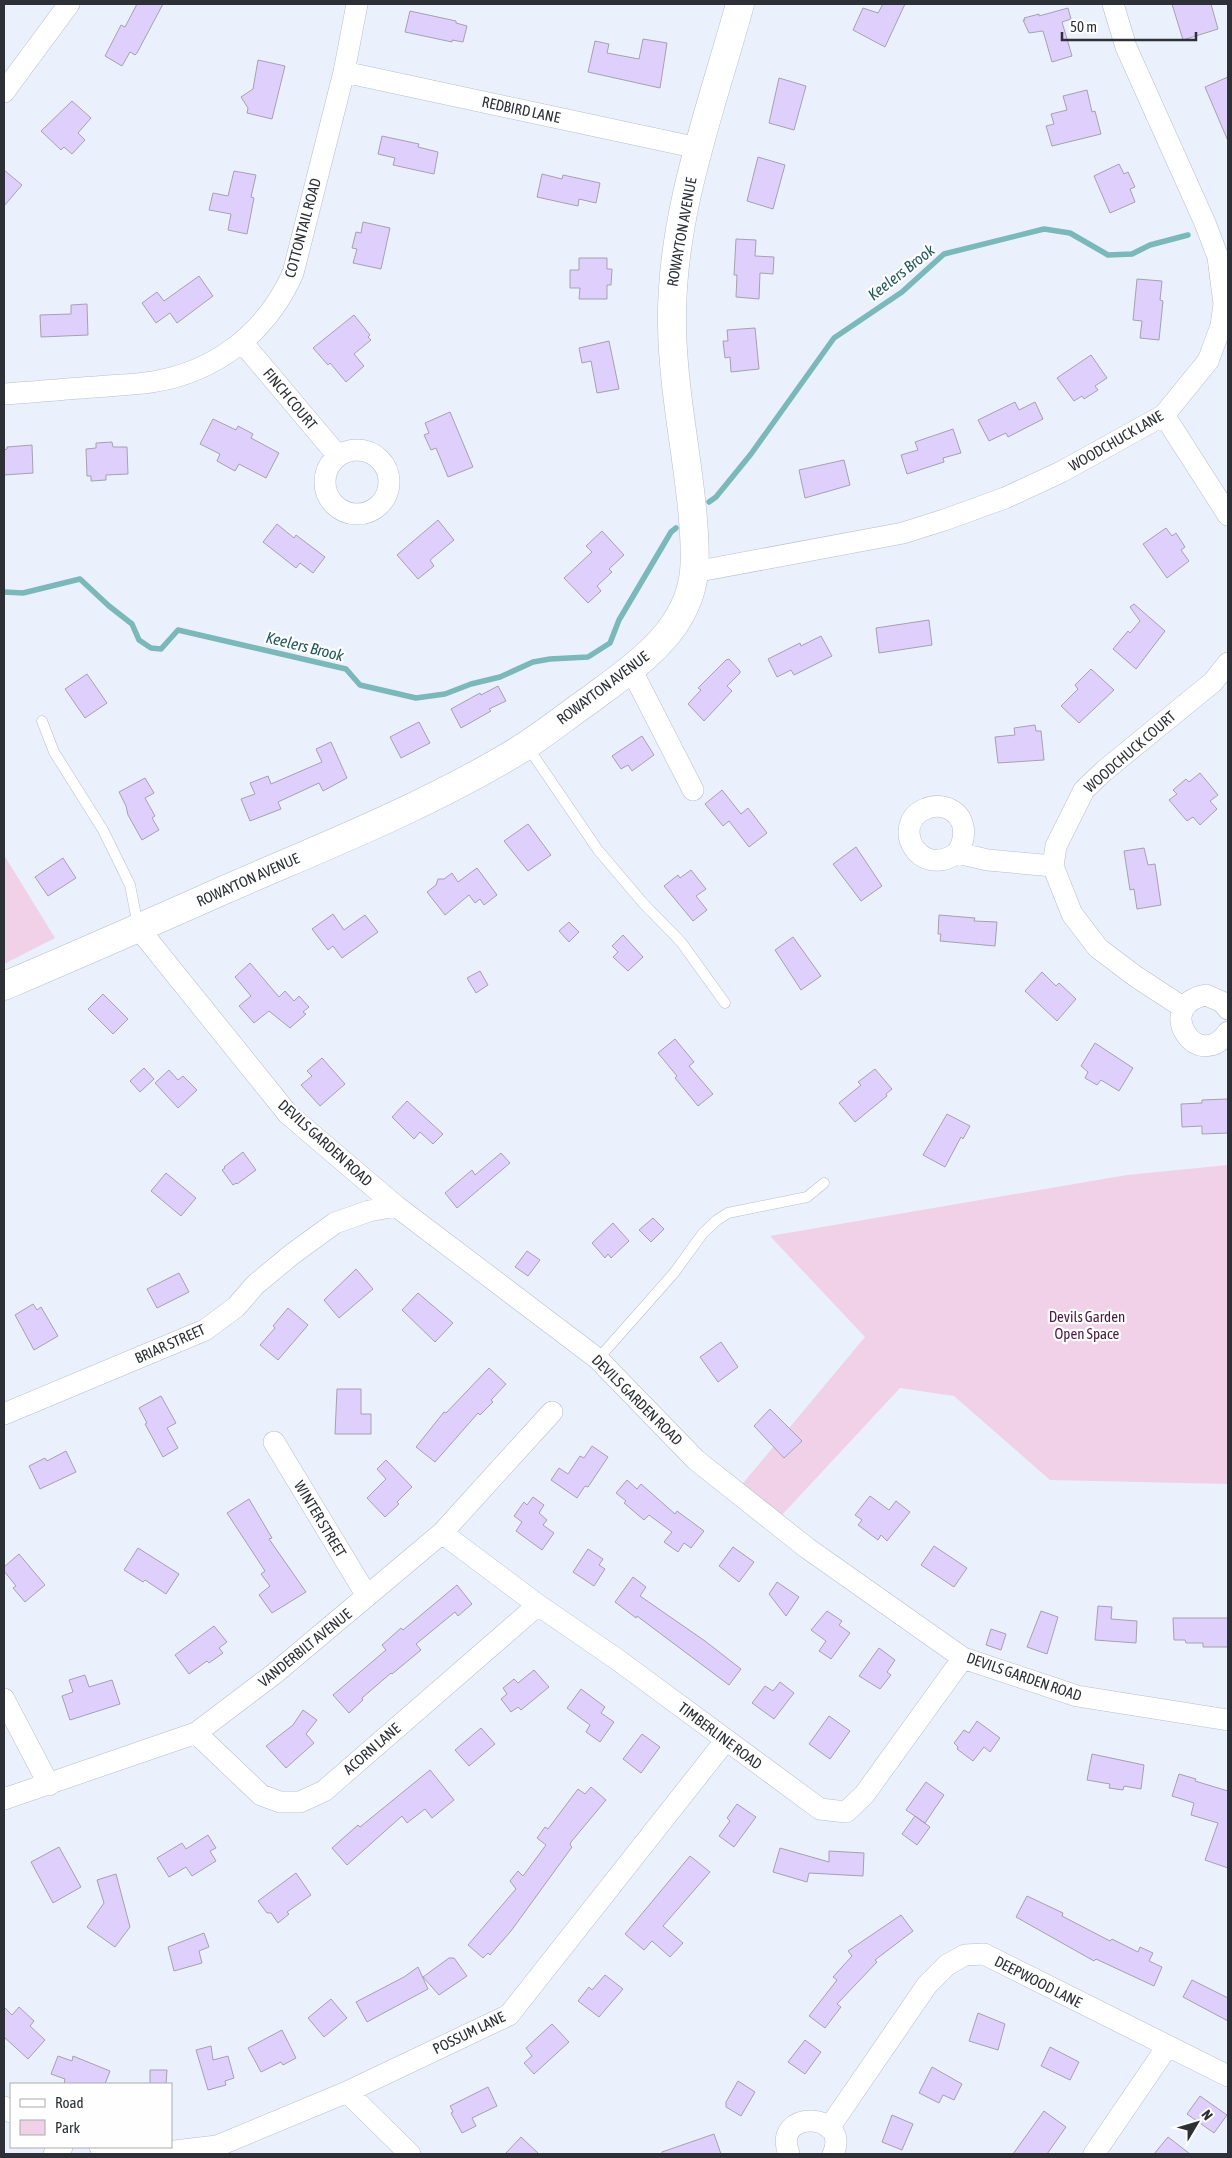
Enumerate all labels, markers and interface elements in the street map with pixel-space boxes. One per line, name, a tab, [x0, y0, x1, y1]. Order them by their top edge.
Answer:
scale bar	[1062, 10, 1196, 42]
text: 50 m	[1070, 18, 1097, 35]
street label: REDBIRD LANE	[480, 93, 562, 126]
street label: ROWAYTON AVENUE	[664, 175, 700, 288]
street label: COTTONTAIL ROAD	[281, 176, 324, 279]
water label: Keelers Brook	[864, 240, 939, 304]
street label: FINCH COURT	[260, 365, 321, 433]
street label: WOODCHUCK LANE	[1066, 407, 1166, 474]
water label: Keelers Brook	[264, 628, 347, 665]
street label: ROWAYTON AVENUE	[553, 647, 652, 728]
street label: WOODCHUCK COURT	[1081, 707, 1179, 796]
street label: ROWAYTON AVENUE	[194, 849, 302, 910]
street label: DEVILS GARDEN ROAD	[275, 1096, 376, 1189]
park label: Devils Garden Open Space	[1049, 1308, 1125, 1342]
street label: BRIAR STREET	[132, 1320, 208, 1367]
street label: DEVILS GARDEN ROAD	[589, 1351, 686, 1448]
street label: WINTER STREET	[291, 1478, 350, 1560]
street label: VANDERBILT AVENUE	[255, 1605, 355, 1690]
street label: DEVILS GARDEN ROAD	[964, 1649, 1084, 1704]
street label: TIMBERLINE ROAD	[675, 1699, 765, 1773]
street label: ACORN LANE	[340, 1719, 404, 1778]
street label: DEEPWOOD LANE	[992, 1952, 1085, 2011]
street label: POSSUM LANE	[430, 2008, 508, 2057]
legend	[10, 2083, 172, 2148]
text: Road	[55, 2094, 84, 2111]
north arrow	[1172, 2098, 1222, 2148]
text: N	[1198, 2107, 1216, 2123]
text: Park	[55, 2119, 80, 2136]

